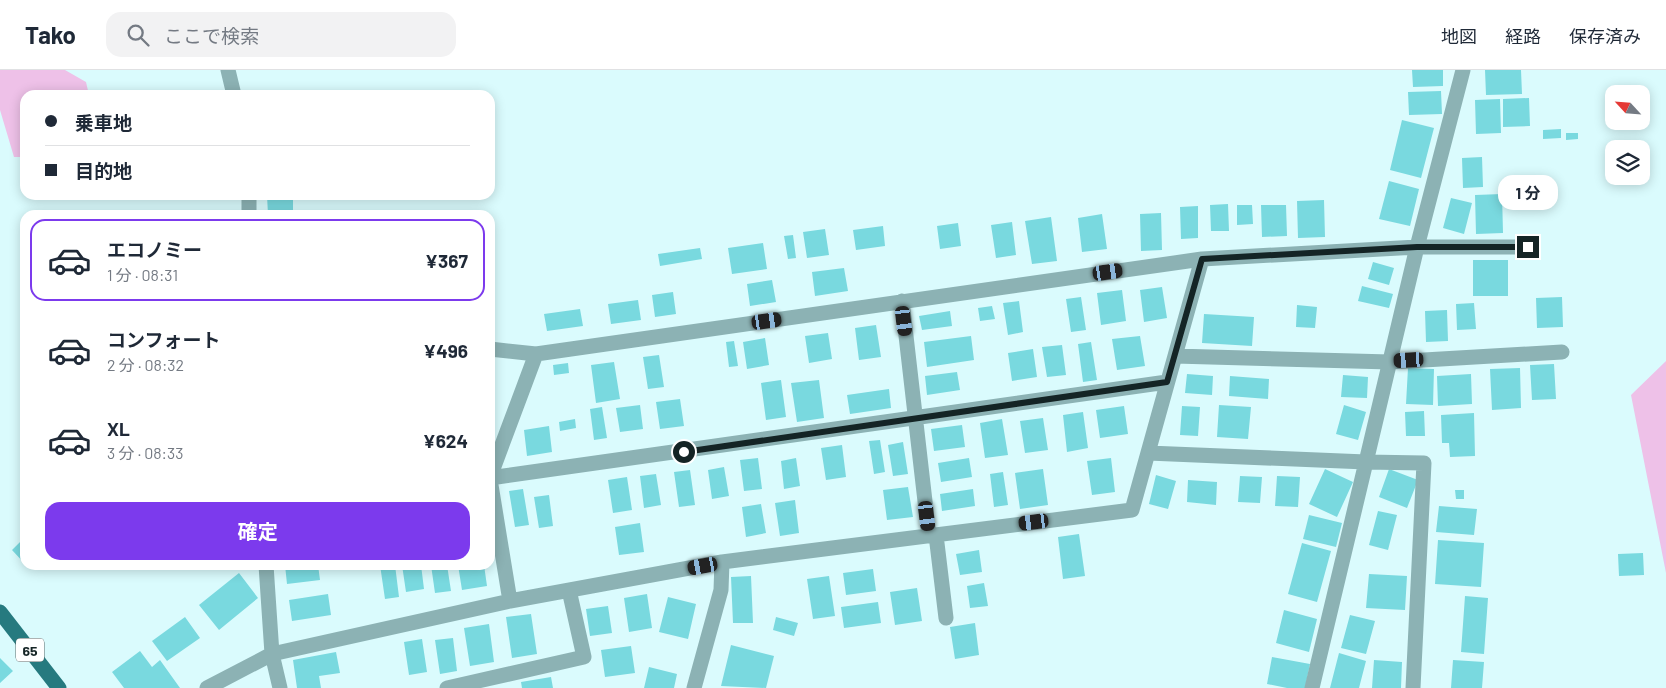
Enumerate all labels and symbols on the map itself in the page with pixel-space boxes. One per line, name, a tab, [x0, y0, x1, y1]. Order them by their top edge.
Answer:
north arrow	[1605, 85, 1650, 130]
callout: 1 分	[1498, 174, 1558, 210]
route end	[1517, 236, 1539, 258]
car	[1092, 262, 1123, 282]
car	[894, 305, 913, 337]
car	[751, 311, 782, 331]
car	[1393, 352, 1424, 368]
route start	[673, 441, 695, 463]
car	[917, 500, 936, 532]
car	[1018, 513, 1049, 531]
car	[686, 556, 719, 576]
road number: 65	[16, 638, 44, 662]

